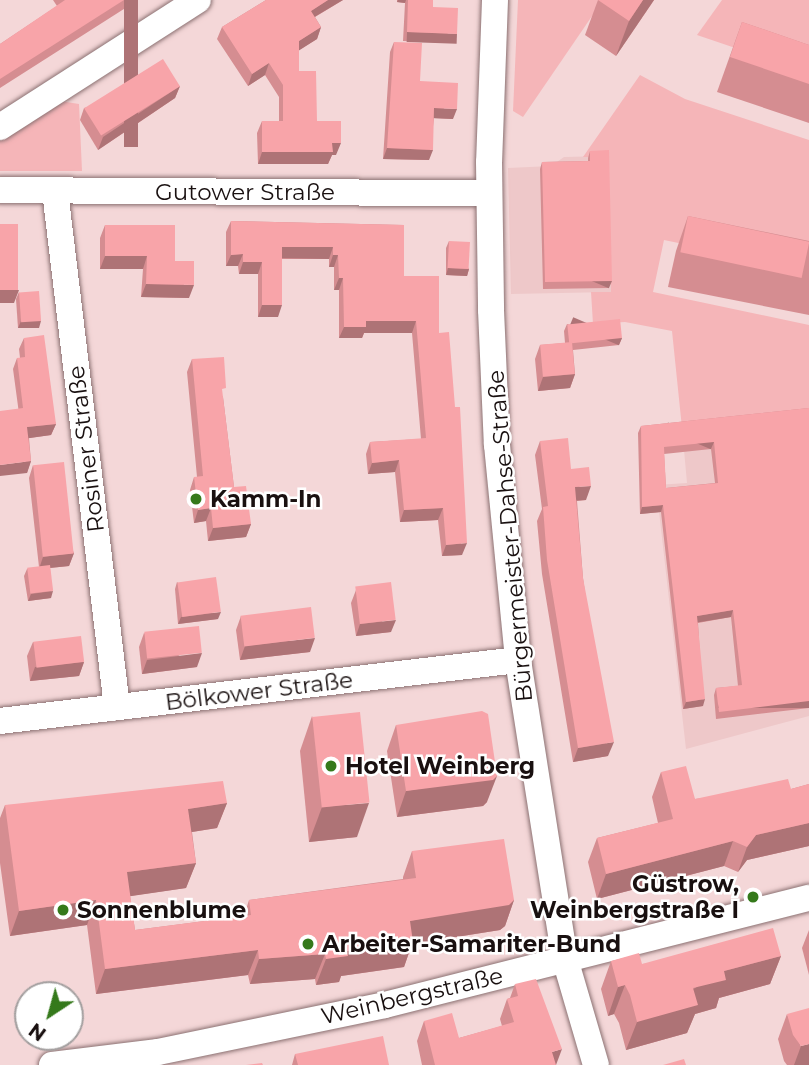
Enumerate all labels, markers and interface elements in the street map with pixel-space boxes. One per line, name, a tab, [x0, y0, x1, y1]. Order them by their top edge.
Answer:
street label: Gutower Straße	[155, 178, 335, 206]
street label: Rosiner Straße	[62, 364, 110, 534]
street label: Bürgermeister-Dahse-Straße	[482, 369, 538, 703]
place label: Kamm-In	[210, 485, 322, 513]
marker: Kamm-In	[188, 491, 204, 507]
street label: Bölkower Straße	[164, 666, 354, 716]
place label: Hotel Weinberg	[345, 752, 535, 780]
marker: Hotel Weinberg	[323, 758, 339, 774]
place label: Güstrow, Weinbergstraße I	[530, 870, 739, 924]
marker: Güstrow, Weinbergstraße I	[745, 889, 761, 905]
place label: Sonnenblume	[77, 896, 246, 924]
marker: Sonnenblume	[55, 902, 71, 918]
place label: Arbeiter-Samariter-Bund	[322, 930, 621, 958]
marker: Arbeiter-Samariter-Bund	[300, 936, 316, 952]
street label: Weinbergstraße	[318, 962, 506, 1030]
north arrow	[14, 981, 84, 1051]
text: N	[25, 1018, 51, 1046]

